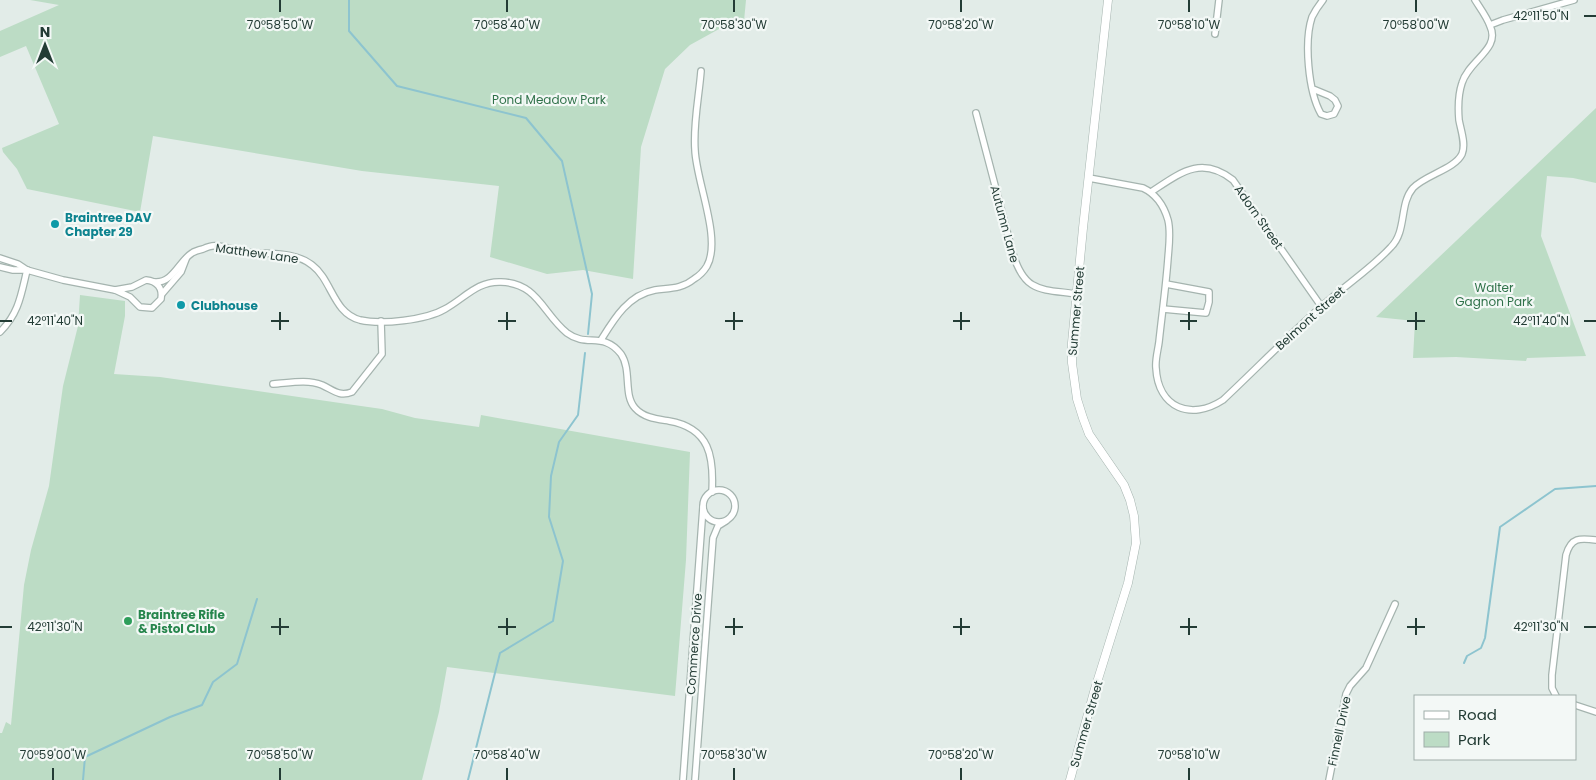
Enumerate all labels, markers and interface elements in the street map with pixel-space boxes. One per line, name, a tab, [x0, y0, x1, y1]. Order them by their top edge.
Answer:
text: 42°11'50"N	[1513, 7, 1569, 24]
text: 70°58'50"W	[247, 16, 313, 33]
text: 70°58'40"W	[474, 16, 540, 33]
text: 70°58'30"W	[701, 16, 767, 33]
text: 70°58'20"W	[928, 16, 994, 33]
text: 70°58'10"W	[1158, 16, 1221, 33]
text: 70°58'00"W	[1383, 16, 1449, 33]
north arrow	[20, 20, 70, 70]
text: N	[40, 22, 50, 42]
park label: Pond Meadow Park	[492, 91, 607, 108]
street label: Adorn Street	[1231, 182, 1287, 252]
street label: Autumn Lane	[987, 183, 1023, 265]
place label: Braintree DAV Chapter 29	[65, 209, 152, 240]
marker: Braintree DAV Chapter 29	[49, 218, 61, 230]
street label: Matthew Lane	[214, 239, 300, 267]
street label: Summer Street	[1064, 266, 1088, 356]
park label: Walter Gagnon Park	[1455, 279, 1534, 310]
street label: Belmont Street	[1272, 282, 1348, 354]
place label: Clubhouse	[191, 297, 258, 314]
marker: Clubhouse	[175, 299, 187, 311]
text: 42°11'40"N	[27, 312, 83, 329]
text: 42°11'40"N	[1513, 312, 1569, 329]
street label: Commerce Drive	[682, 593, 706, 695]
place label: Braintree Rifle & Pistol Club	[138, 606, 225, 637]
marker: Braintree Rifle & Pistol Club	[122, 615, 134, 627]
text: 42°11'30"N	[27, 618, 83, 635]
text: 42°11'30"N	[1513, 618, 1569, 635]
street label: Summer Street	[1065, 679, 1107, 769]
street label: Finnell Drive	[1323, 695, 1355, 767]
legend	[1414, 695, 1576, 760]
text: Road	[1458, 704, 1497, 725]
text: Park	[1458, 729, 1490, 750]
text: 70°59'00"W	[20, 746, 86, 763]
text: 70°58'50"W	[247, 746, 313, 763]
text: 70°58'40"W	[474, 746, 540, 763]
text: 70°58'30"W	[701, 746, 767, 763]
text: 70°58'20"W	[928, 746, 994, 763]
text: 70°58'10"W	[1158, 746, 1221, 763]

